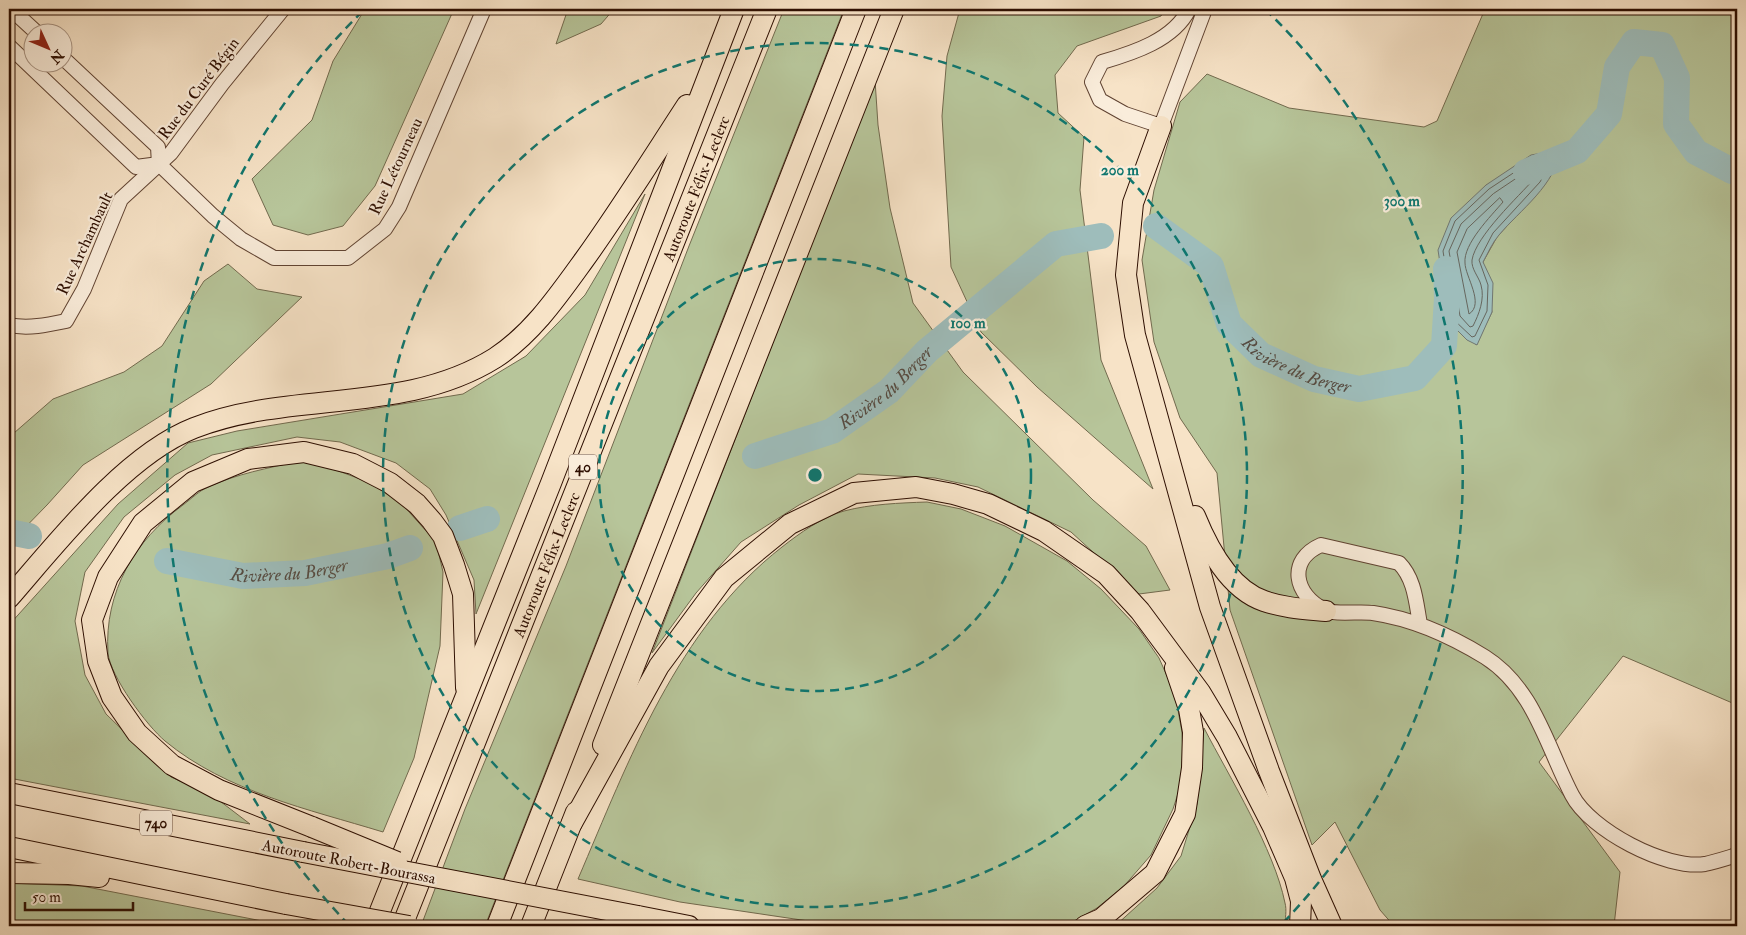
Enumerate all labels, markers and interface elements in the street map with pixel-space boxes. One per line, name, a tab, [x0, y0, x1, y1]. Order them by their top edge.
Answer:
north arrow	[22, 22, 72, 72]
street label: Rue du Curé Bégin	[154, 34, 244, 144]
text: N	[46, 46, 68, 67]
street label: Autoroute Félix-Leclerc	[658, 113, 735, 265]
street label: Rue Létourneau	[365, 115, 427, 218]
text: 200 m	[1101, 161, 1139, 180]
street label: Rue Archambault	[52, 189, 117, 298]
text: 300 m	[1384, 192, 1420, 211]
text: 100 m	[950, 314, 986, 333]
water label: Rivière du Berger	[1236, 331, 1354, 399]
water label: Rivière du Berger	[833, 340, 939, 436]
road number: 40	[569, 454, 597, 480]
centre of rings	[806, 466, 824, 484]
street label: Autoroute Félix-Leclerc	[509, 489, 585, 641]
water label: Rivière du Berger	[228, 553, 351, 588]
road number: 740	[140, 810, 172, 836]
street label: Autoroute Robert-Bourassa	[259, 835, 438, 889]
scale bar	[25, 880, 132, 912]
text: 50 m	[32, 888, 61, 907]

